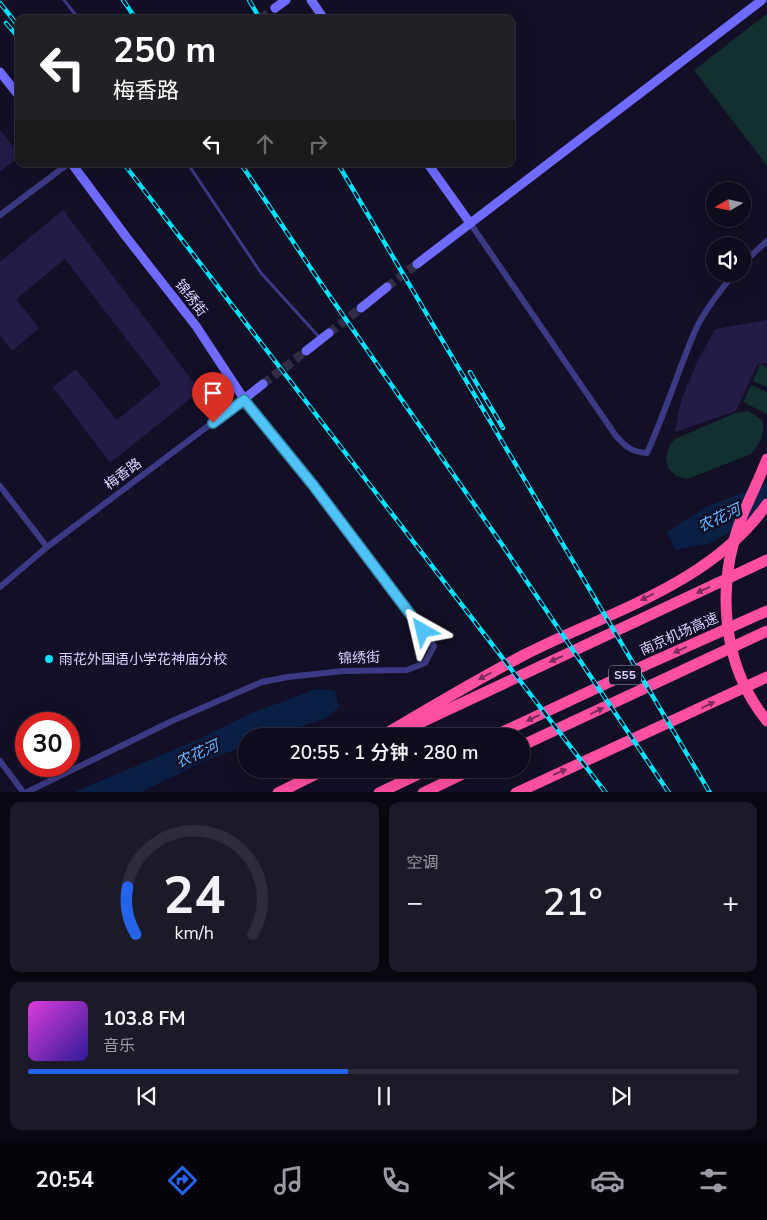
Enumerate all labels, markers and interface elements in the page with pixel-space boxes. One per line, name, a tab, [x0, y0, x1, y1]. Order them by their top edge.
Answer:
text: 250 m	[113, 27, 216, 74]
icon: left	[30, 35, 95, 100]
text: 梅香路	[113, 76, 179, 106]
icon: left	[198, 130, 226, 158]
icon: ahead	[251, 130, 279, 158]
icon: right	[304, 130, 332, 158]
north arrow	[706, 182, 751, 228]
map controls	[706, 182, 751, 282]
button: sound	[706, 237, 751, 282]
street label: 锦绣街	[171, 276, 211, 320]
pin	[192, 372, 234, 423]
icon: arrive	[199, 379, 227, 407]
street label: 梅香路	[101, 454, 145, 494]
water label: 农花河	[694, 498, 746, 537]
one-way arrow	[696, 587, 710, 595]
one-way arrow	[640, 593, 654, 601]
position arrow	[396, 604, 448, 656]
street label: 南京机场高速	[637, 608, 721, 660]
one-way arrow	[673, 646, 687, 654]
street label: 锦绣街	[338, 648, 380, 668]
place label: 雨花外国语小学花神庙分校	[59, 650, 227, 669]
marker: 雨花外国语小学花神庙分校	[43, 653, 55, 665]
one-way arrow	[548, 654, 563, 663]
road number: S55	[609, 666, 641, 684]
one-way arrow	[479, 671, 492, 680]
one-way arrow	[701, 701, 715, 709]
one-way arrow	[590, 706, 604, 714]
speed limit sign: 30	[15, 712, 80, 777]
one-way arrow	[526, 714, 540, 722]
water label: 农花河	[172, 734, 224, 772]
text: 20:55 · 1 分钟 · 280 m	[289, 740, 479, 766]
one-way arrow	[553, 768, 567, 776]
text: 空调	[407, 852, 439, 874]
text: 24	[163, 860, 225, 931]
text: 21°	[543, 877, 603, 928]
text: −	[407, 884, 423, 922]
text: +	[722, 884, 739, 922]
text: km/h	[175, 921, 214, 945]
text: 103.8 FM	[103, 1006, 186, 1032]
text: 音乐	[103, 1035, 135, 1057]
icon: previous	[133, 1082, 161, 1110]
icon: pause	[370, 1082, 398, 1110]
icon: next	[607, 1082, 635, 1110]
icon: directions	[165, 1163, 200, 1198]
icon: music	[271, 1163, 306, 1198]
icon: phone	[378, 1163, 413, 1198]
icon: climate	[484, 1163, 519, 1198]
icon: car	[590, 1163, 625, 1198]
icon: filters	[696, 1163, 731, 1198]
text: 20:54	[36, 1165, 94, 1195]

